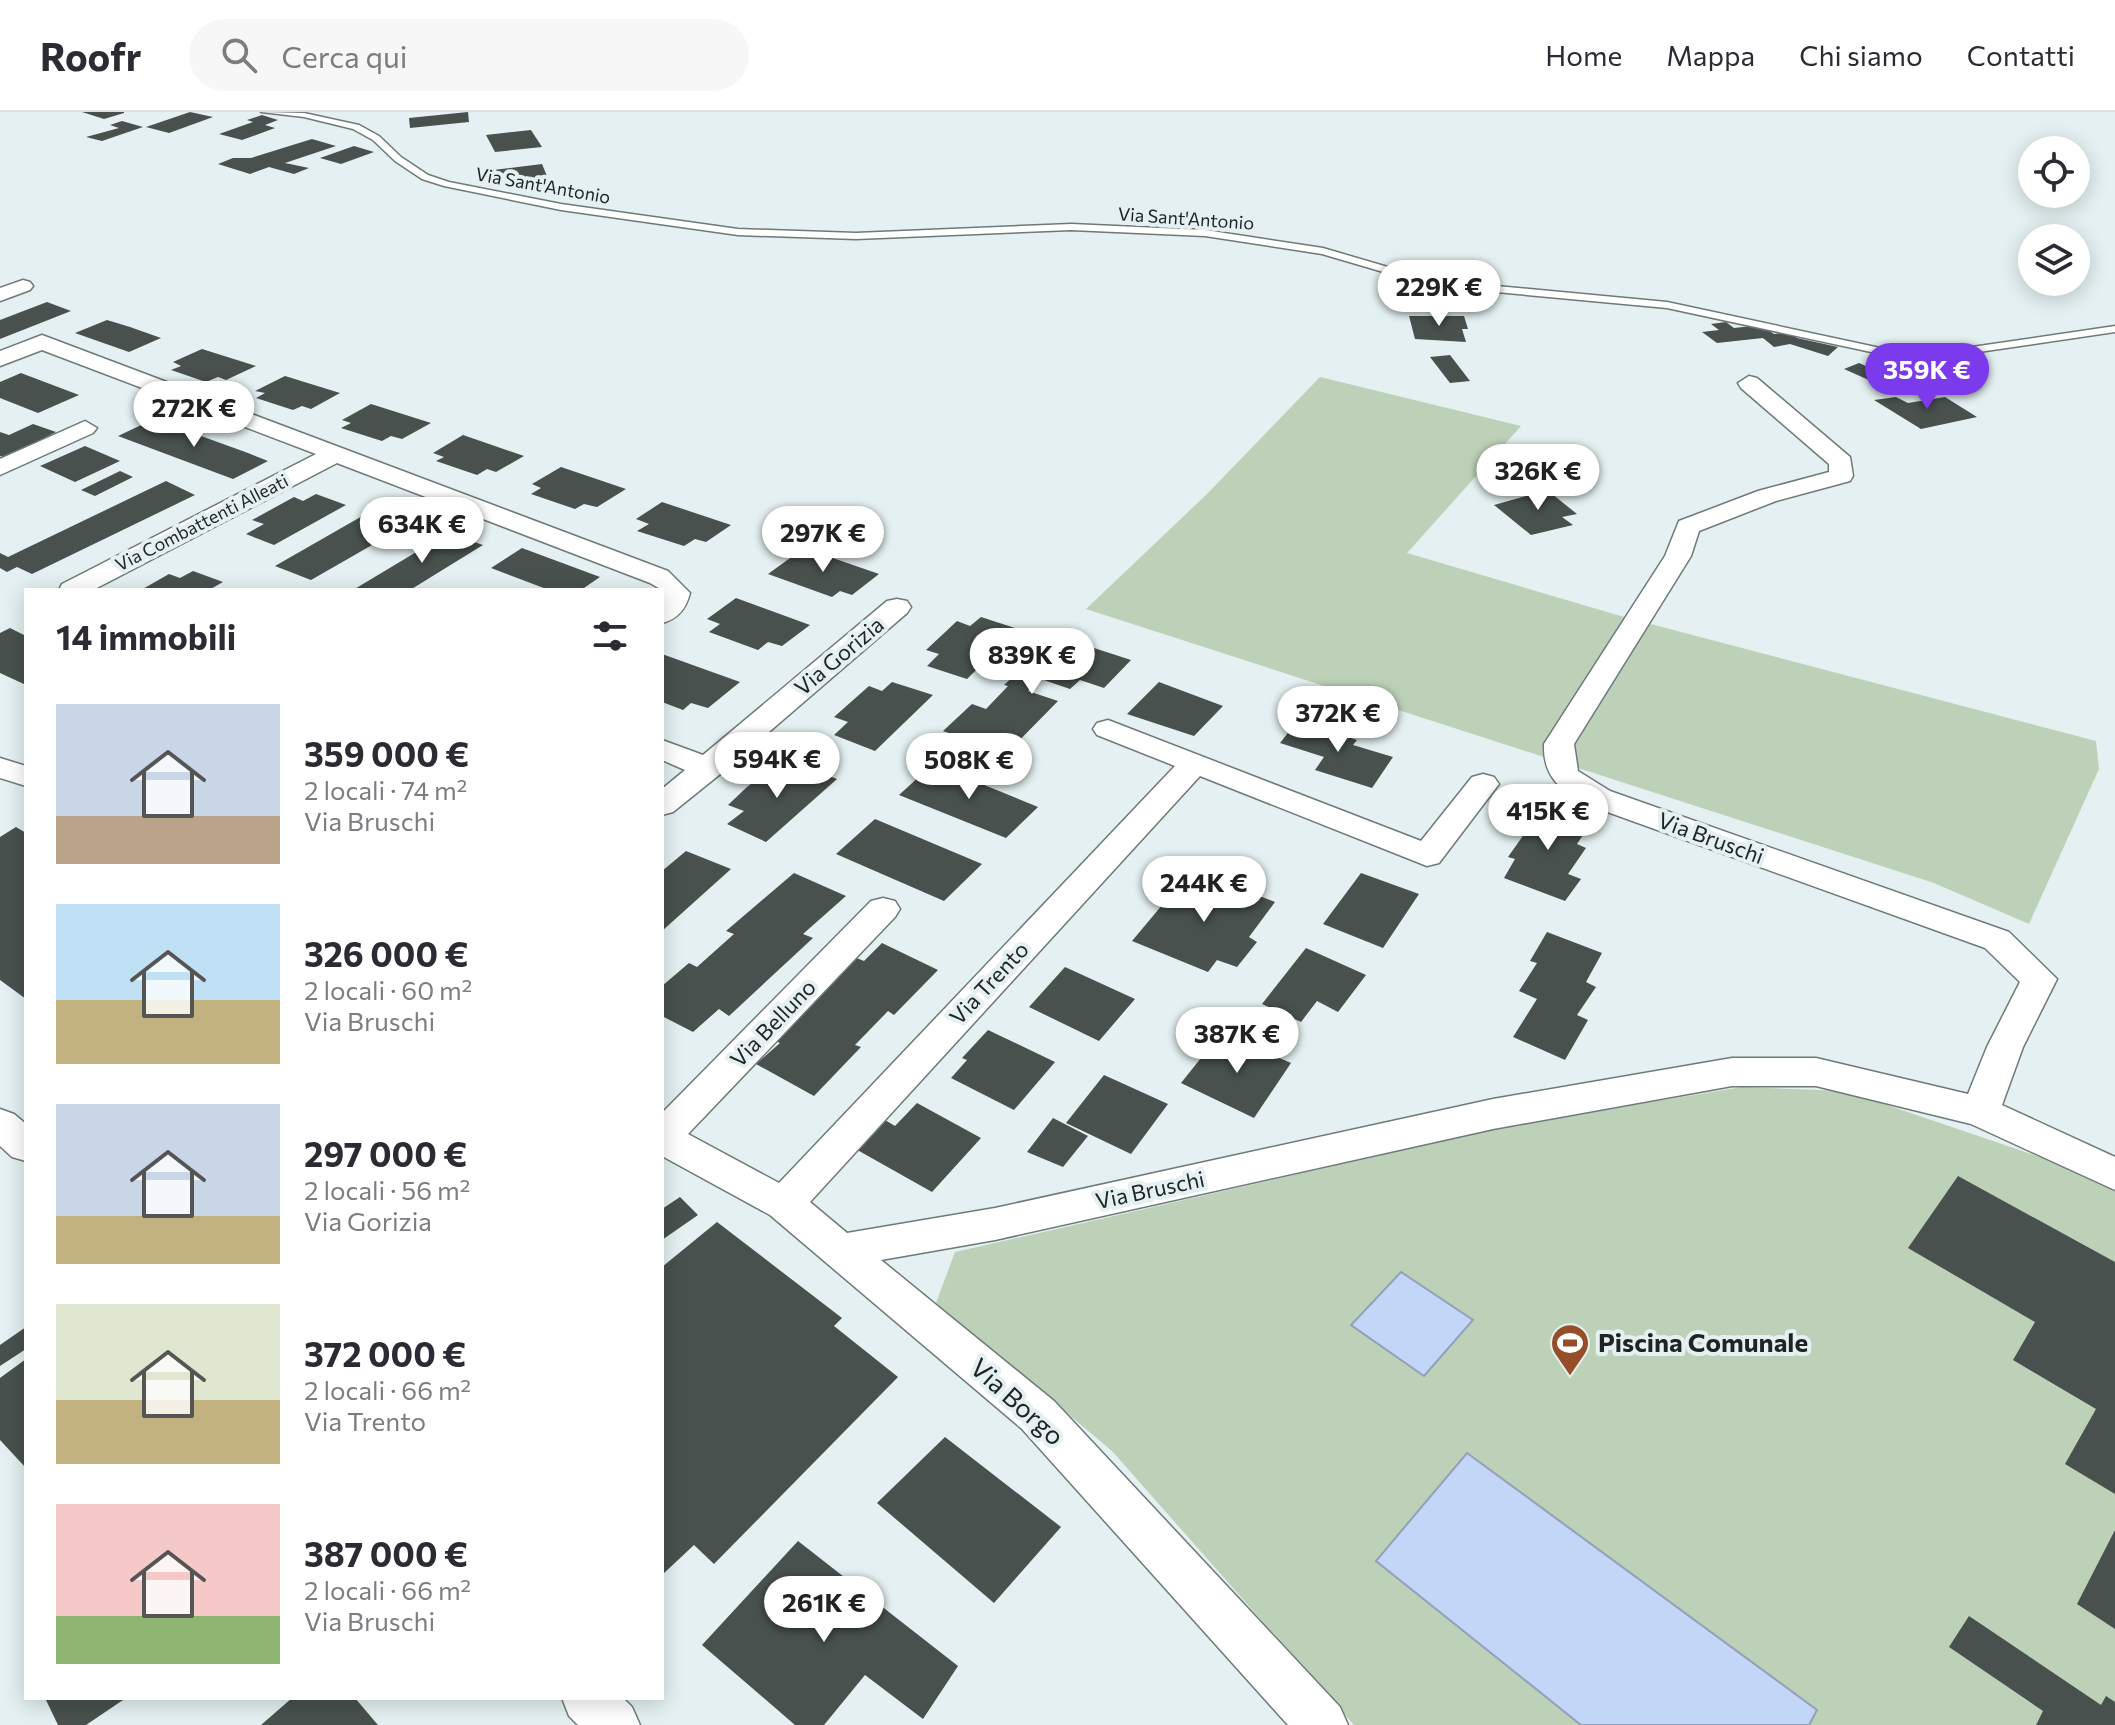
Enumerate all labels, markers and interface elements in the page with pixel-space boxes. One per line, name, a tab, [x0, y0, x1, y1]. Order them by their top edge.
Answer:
search box	[189, 19, 749, 91]
text: Roofr	[40, 32, 141, 79]
icon: search	[217, 33, 261, 77]
text: Cerca qui	[281, 37, 408, 74]
text: Home	[1545, 38, 1622, 72]
text: Mappa	[1666, 38, 1755, 72]
text: Chi siamo	[1799, 38, 1923, 72]
text: Contatti	[1967, 38, 2075, 72]
map controls	[2018, 136, 2090, 296]
button: locate	[2018, 136, 2090, 208]
street label: Via Sant'Antonio	[474, 162, 612, 208]
street label: Via Sant'Antonio	[1117, 202, 1255, 234]
button: layers	[2018, 224, 2090, 296]
pin: 229K €	[1374, 260, 1504, 328]
text: 229K €	[1396, 270, 1482, 301]
pin: 359K €	[1862, 343, 1992, 411]
text: 359K €	[1883, 353, 1971, 384]
pin: 272K €	[129, 381, 259, 449]
text: 272K €	[151, 391, 237, 422]
pin: 326K €	[1473, 444, 1603, 512]
text: 326K €	[1494, 454, 1582, 485]
street label: Via Combattenti Alleati	[111, 469, 292, 575]
pin: 634K €	[357, 497, 487, 565]
pin: 297K €	[758, 506, 888, 574]
text: 634K €	[378, 507, 466, 538]
text: 297K €	[780, 516, 866, 547]
street label: Via Gorizia	[789, 610, 889, 701]
icon: filters	[588, 614, 632, 658]
text: 14 immobili	[56, 615, 236, 657]
pin: 839K €	[967, 628, 1097, 696]
text: 839K €	[988, 638, 1076, 669]
pin: 372K €	[1273, 686, 1403, 754]
text: 372K €	[1295, 696, 1381, 727]
text: 359 000 €	[304, 732, 469, 774]
pin: 594K €	[712, 732, 842, 800]
pin: 508K €	[904, 733, 1034, 801]
icon: home	[120, 736, 216, 832]
text: 594K €	[733, 742, 821, 773]
text: 508K €	[924, 743, 1014, 774]
text: 2 locali · 74 m²	[304, 774, 467, 805]
pin: 415K €	[1483, 784, 1613, 852]
text: 415K €	[1506, 794, 1590, 825]
text: Via Bruschi	[304, 805, 435, 836]
street label: Via Bruschi	[1654, 806, 1768, 869]
pin: 244K €	[1139, 856, 1269, 924]
text: 244K €	[1160, 866, 1248, 897]
text: 326 000 €	[304, 932, 468, 974]
icon: home	[120, 936, 216, 1032]
street label: Via Trento	[944, 936, 1034, 1030]
street label: Via Belluno	[724, 973, 821, 1072]
text: 2 locali · 60 m²	[304, 974, 472, 1005]
text: Via Bruschi	[304, 1005, 435, 1036]
pin: 387K €	[1172, 1007, 1302, 1075]
text: 387K €	[1194, 1017, 1280, 1048]
text: 297 000 €	[304, 1132, 467, 1174]
icon: home	[120, 1136, 216, 1232]
street label: Via Bruschi	[1093, 1165, 1207, 1214]
text: 2 locali · 56 m²	[304, 1174, 470, 1205]
text: Via Gorizia	[304, 1205, 432, 1236]
sports icon: Piscina Comunale	[1549, 1322, 1591, 1377]
place label: Piscina Comunale	[1598, 1326, 1808, 1357]
text: 372 000 €	[304, 1332, 466, 1374]
icon: home	[120, 1336, 216, 1432]
street label: Via Borgo	[965, 1351, 1071, 1451]
text: 2 locali · 66 m²	[304, 1374, 471, 1405]
text: Via Trento	[304, 1405, 426, 1436]
text: 387 000 €	[304, 1532, 468, 1574]
icon: home	[120, 1536, 216, 1632]
text: 2 locali · 66 m²	[304, 1574, 471, 1605]
pin: 261K €	[759, 1576, 889, 1644]
text: 261K €	[782, 1586, 866, 1617]
text: Via Bruschi	[304, 1605, 435, 1636]

